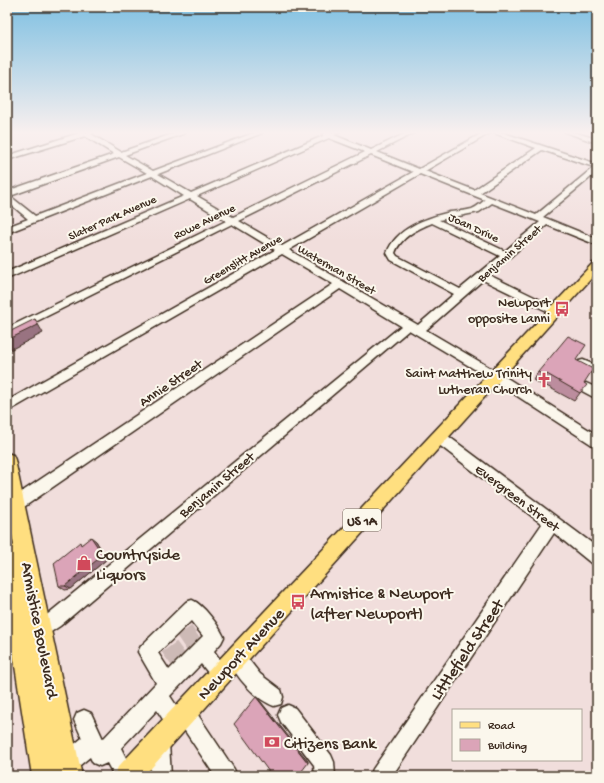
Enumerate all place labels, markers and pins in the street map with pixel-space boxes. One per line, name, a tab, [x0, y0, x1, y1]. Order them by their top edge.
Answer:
place label: Newport opposite Lanni	[468, 295, 551, 328]
bus stop icon: Newport opposite Lanni	[553, 300, 571, 318]
place label: Saint Matthew Trinity Lutheran Church	[406, 366, 532, 399]
church icon: Saint Matthew Trinity Lutheran Church	[535, 371, 553, 389]
place label: Countryside Liquors	[96, 546, 180, 586]
shop icon: Countryside Liquors	[75, 554, 93, 572]
place label: Armistice & Newport (after Newport)	[310, 585, 454, 625]
bus stop icon: Armistice & Newport (after Newport)	[289, 593, 307, 611]
bank icon: Citizens Bank	[263, 733, 281, 751]
place label: Citizens Bank	[284, 735, 377, 755]

